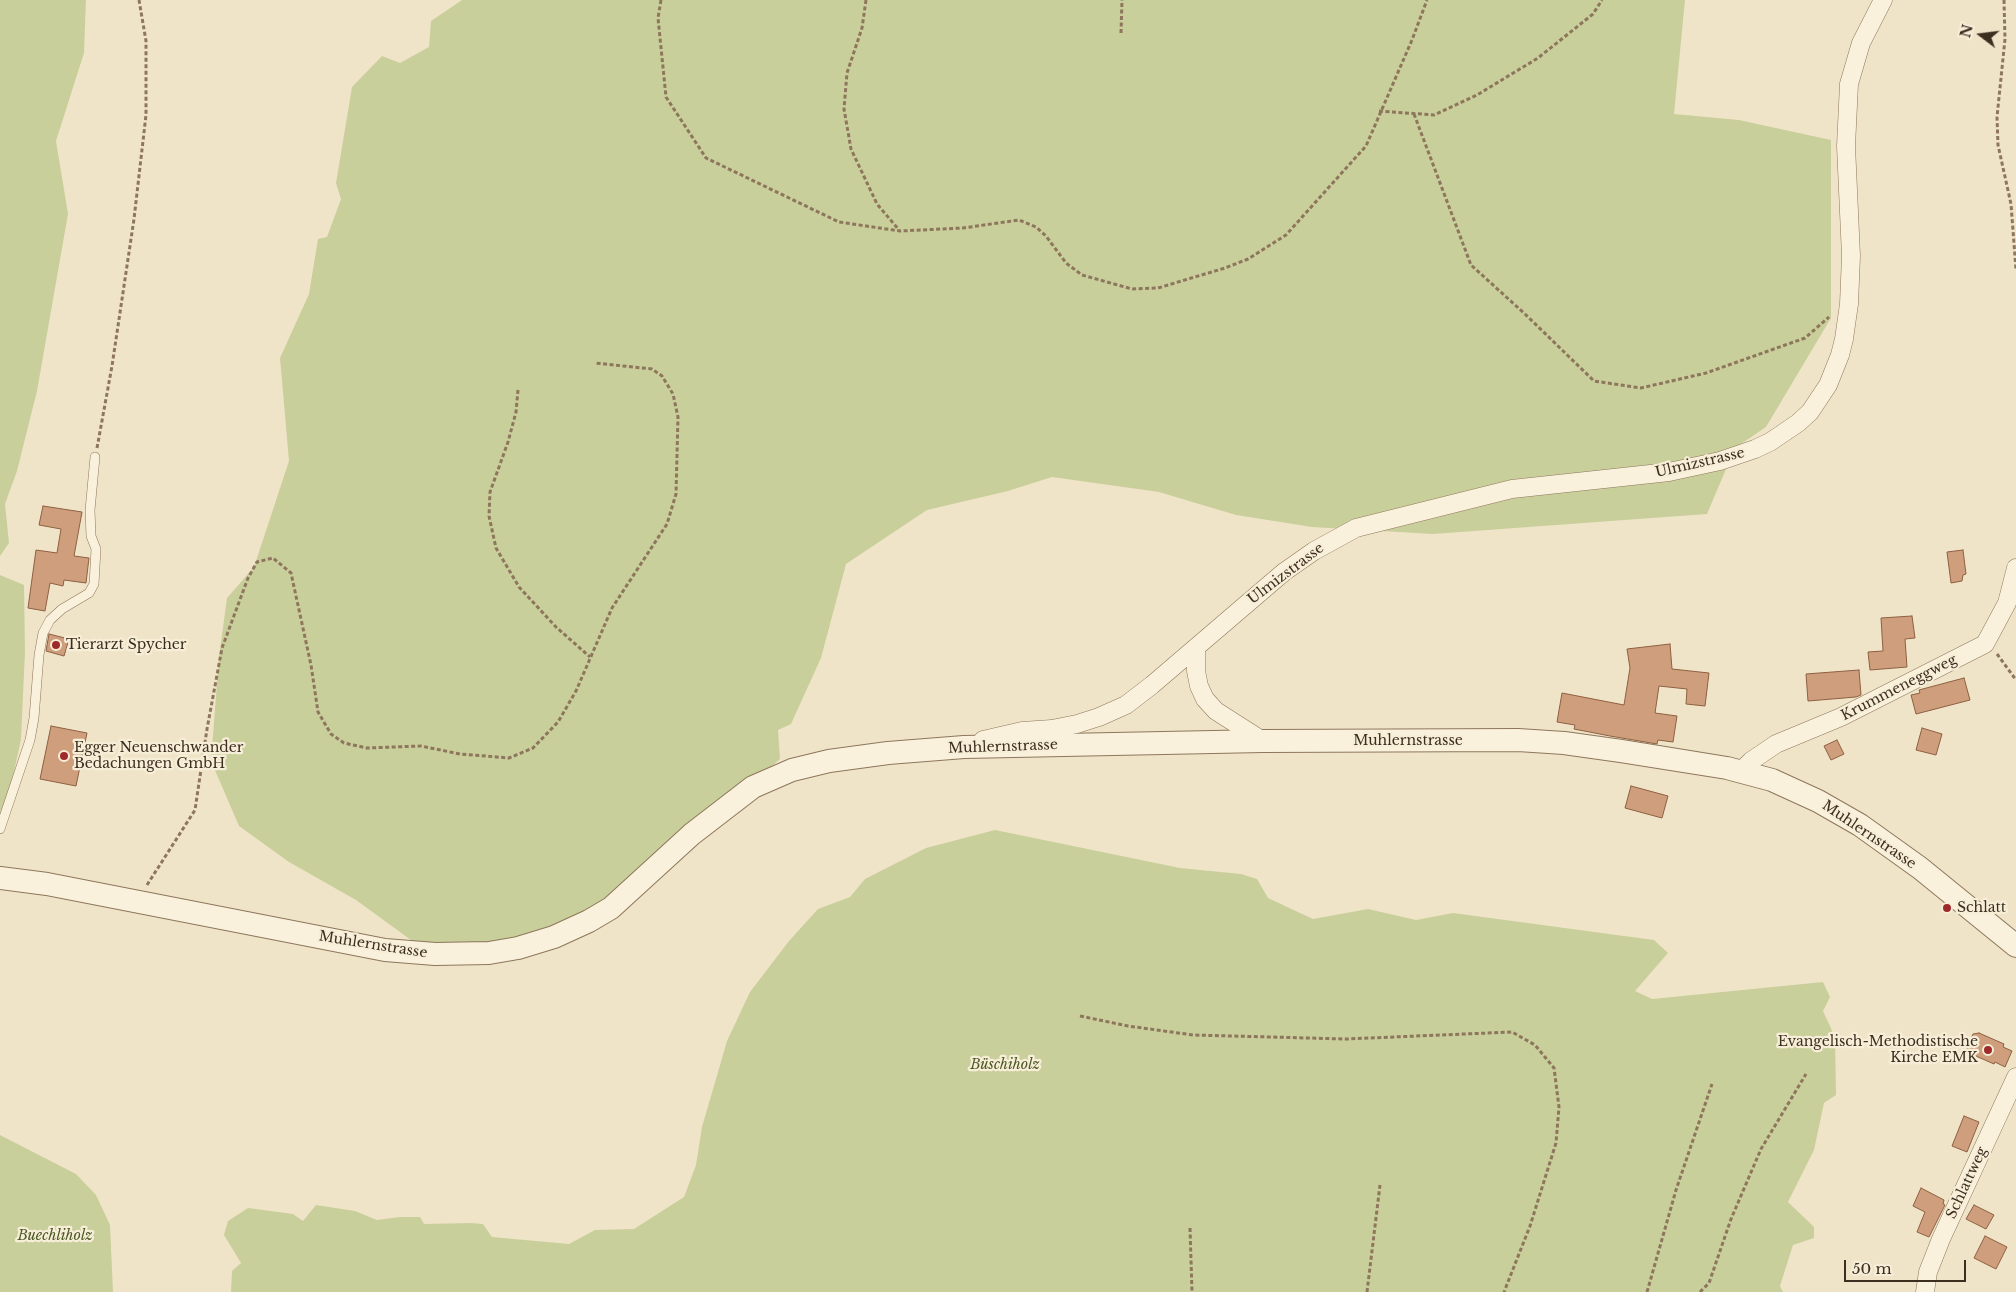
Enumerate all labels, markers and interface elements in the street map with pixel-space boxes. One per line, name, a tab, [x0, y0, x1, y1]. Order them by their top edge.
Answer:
north arrow	[1956, 10, 2006, 60]
text: N	[1956, 22, 1977, 40]
street label: Ulmizstrasse	[1654, 445, 1746, 481]
street label: Ulmizstrasse	[1245, 540, 1327, 608]
place label: Tierarzt Spycher	[66, 637, 187, 653]
marker: Tierarzt Spycher	[50, 639, 62, 651]
street label: Krummeneggweg	[1838, 652, 1960, 724]
street label: Muhlernstrasse	[1353, 733, 1463, 749]
street label: Muhlernstrasse	[948, 737, 1058, 757]
place label: Egger Neuenschwander Bedachungen GmbH	[74, 740, 243, 772]
marker: Egger Neuenschwander Bedachungen GmbH	[58, 750, 70, 762]
street label: Muhlernstrasse	[1819, 797, 1919, 873]
place label: Schlatt	[1957, 900, 2006, 916]
marker: Schlatt	[1941, 902, 1953, 914]
street label: Muhlernstrasse	[318, 928, 428, 962]
place label: Evangelisch-Methodistische Kirche EMK	[1778, 1034, 1978, 1066]
marker: Evangelisch-Methodistische Kirche EMK	[1982, 1044, 1994, 1056]
park label: Büschiholz	[970, 1057, 1040, 1073]
street label: Schlattweg	[1943, 1144, 1991, 1222]
park label: Buechliholz	[17, 1228, 93, 1244]
scale bar	[1846, 1250, 1968, 1282]
text: 50 m	[1852, 1259, 1892, 1278]

